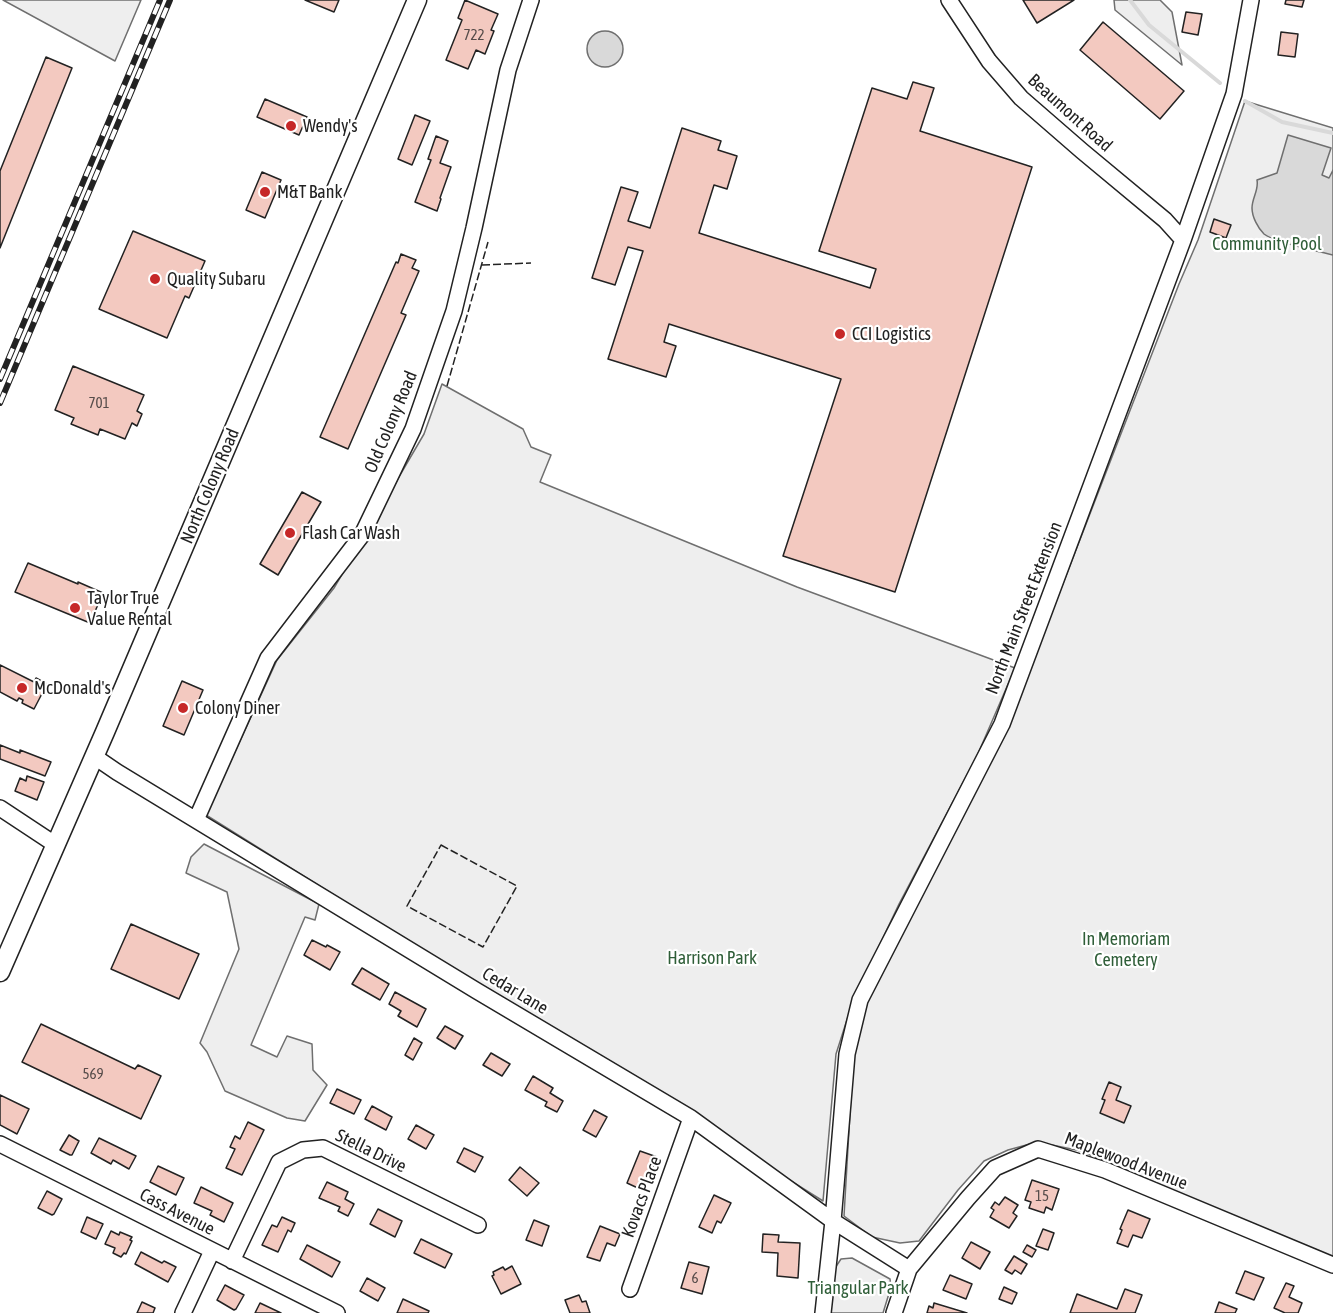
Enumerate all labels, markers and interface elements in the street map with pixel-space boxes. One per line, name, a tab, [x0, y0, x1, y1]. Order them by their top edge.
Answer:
house number: 722	[463, 26, 485, 44]
street label: Beaumont Road	[1023, 70, 1117, 156]
place label: Wendy's	[303, 115, 358, 137]
marker: Wendy's	[284, 119, 298, 133]
place label: M&T Bank	[277, 181, 342, 203]
marker: M&T Bank	[258, 185, 272, 199]
park label: Community Pool	[1212, 233, 1322, 255]
place label: Quality Subaru	[167, 268, 266, 290]
marker: Quality Subaru	[148, 272, 162, 286]
place label: CCI Logistics	[852, 323, 931, 345]
marker: CCI Logistics	[833, 327, 847, 341]
street label: Old Colony Road	[360, 368, 422, 476]
house number: 701	[88, 394, 110, 412]
street label: North Colony Road	[176, 425, 244, 547]
street label: North Main Street Extension	[981, 519, 1067, 697]
place label: Flash Car Wash	[302, 522, 400, 544]
marker: Flash Car Wash	[283, 526, 297, 540]
place label: Taylor True Value Rental	[87, 587, 172, 630]
marker: Taylor True Value Rental	[68, 601, 82, 615]
place label: McDonald's	[34, 677, 111, 699]
marker: McDonald's	[15, 681, 29, 695]
place label: Colony Diner	[195, 697, 280, 719]
marker: Colony Diner	[176, 701, 190, 715]
park label: In Memoriam Cemetery	[1082, 928, 1170, 970]
park label: Harrison Park	[667, 947, 757, 969]
street label: Cedar Lane	[478, 963, 552, 1019]
house number: 569	[82, 1065, 104, 1083]
street label: Stella Drive	[332, 1125, 410, 1177]
street label: Maplewood Avenue	[1062, 1128, 1190, 1194]
street label: Kovacs Place	[617, 1154, 667, 1240]
street label: Cass Avenue	[136, 1184, 218, 1240]
house number: 15	[1035, 1187, 1049, 1205]
house number: 6	[691, 1269, 699, 1287]
park label: Triangular Park	[808, 1277, 908, 1299]

